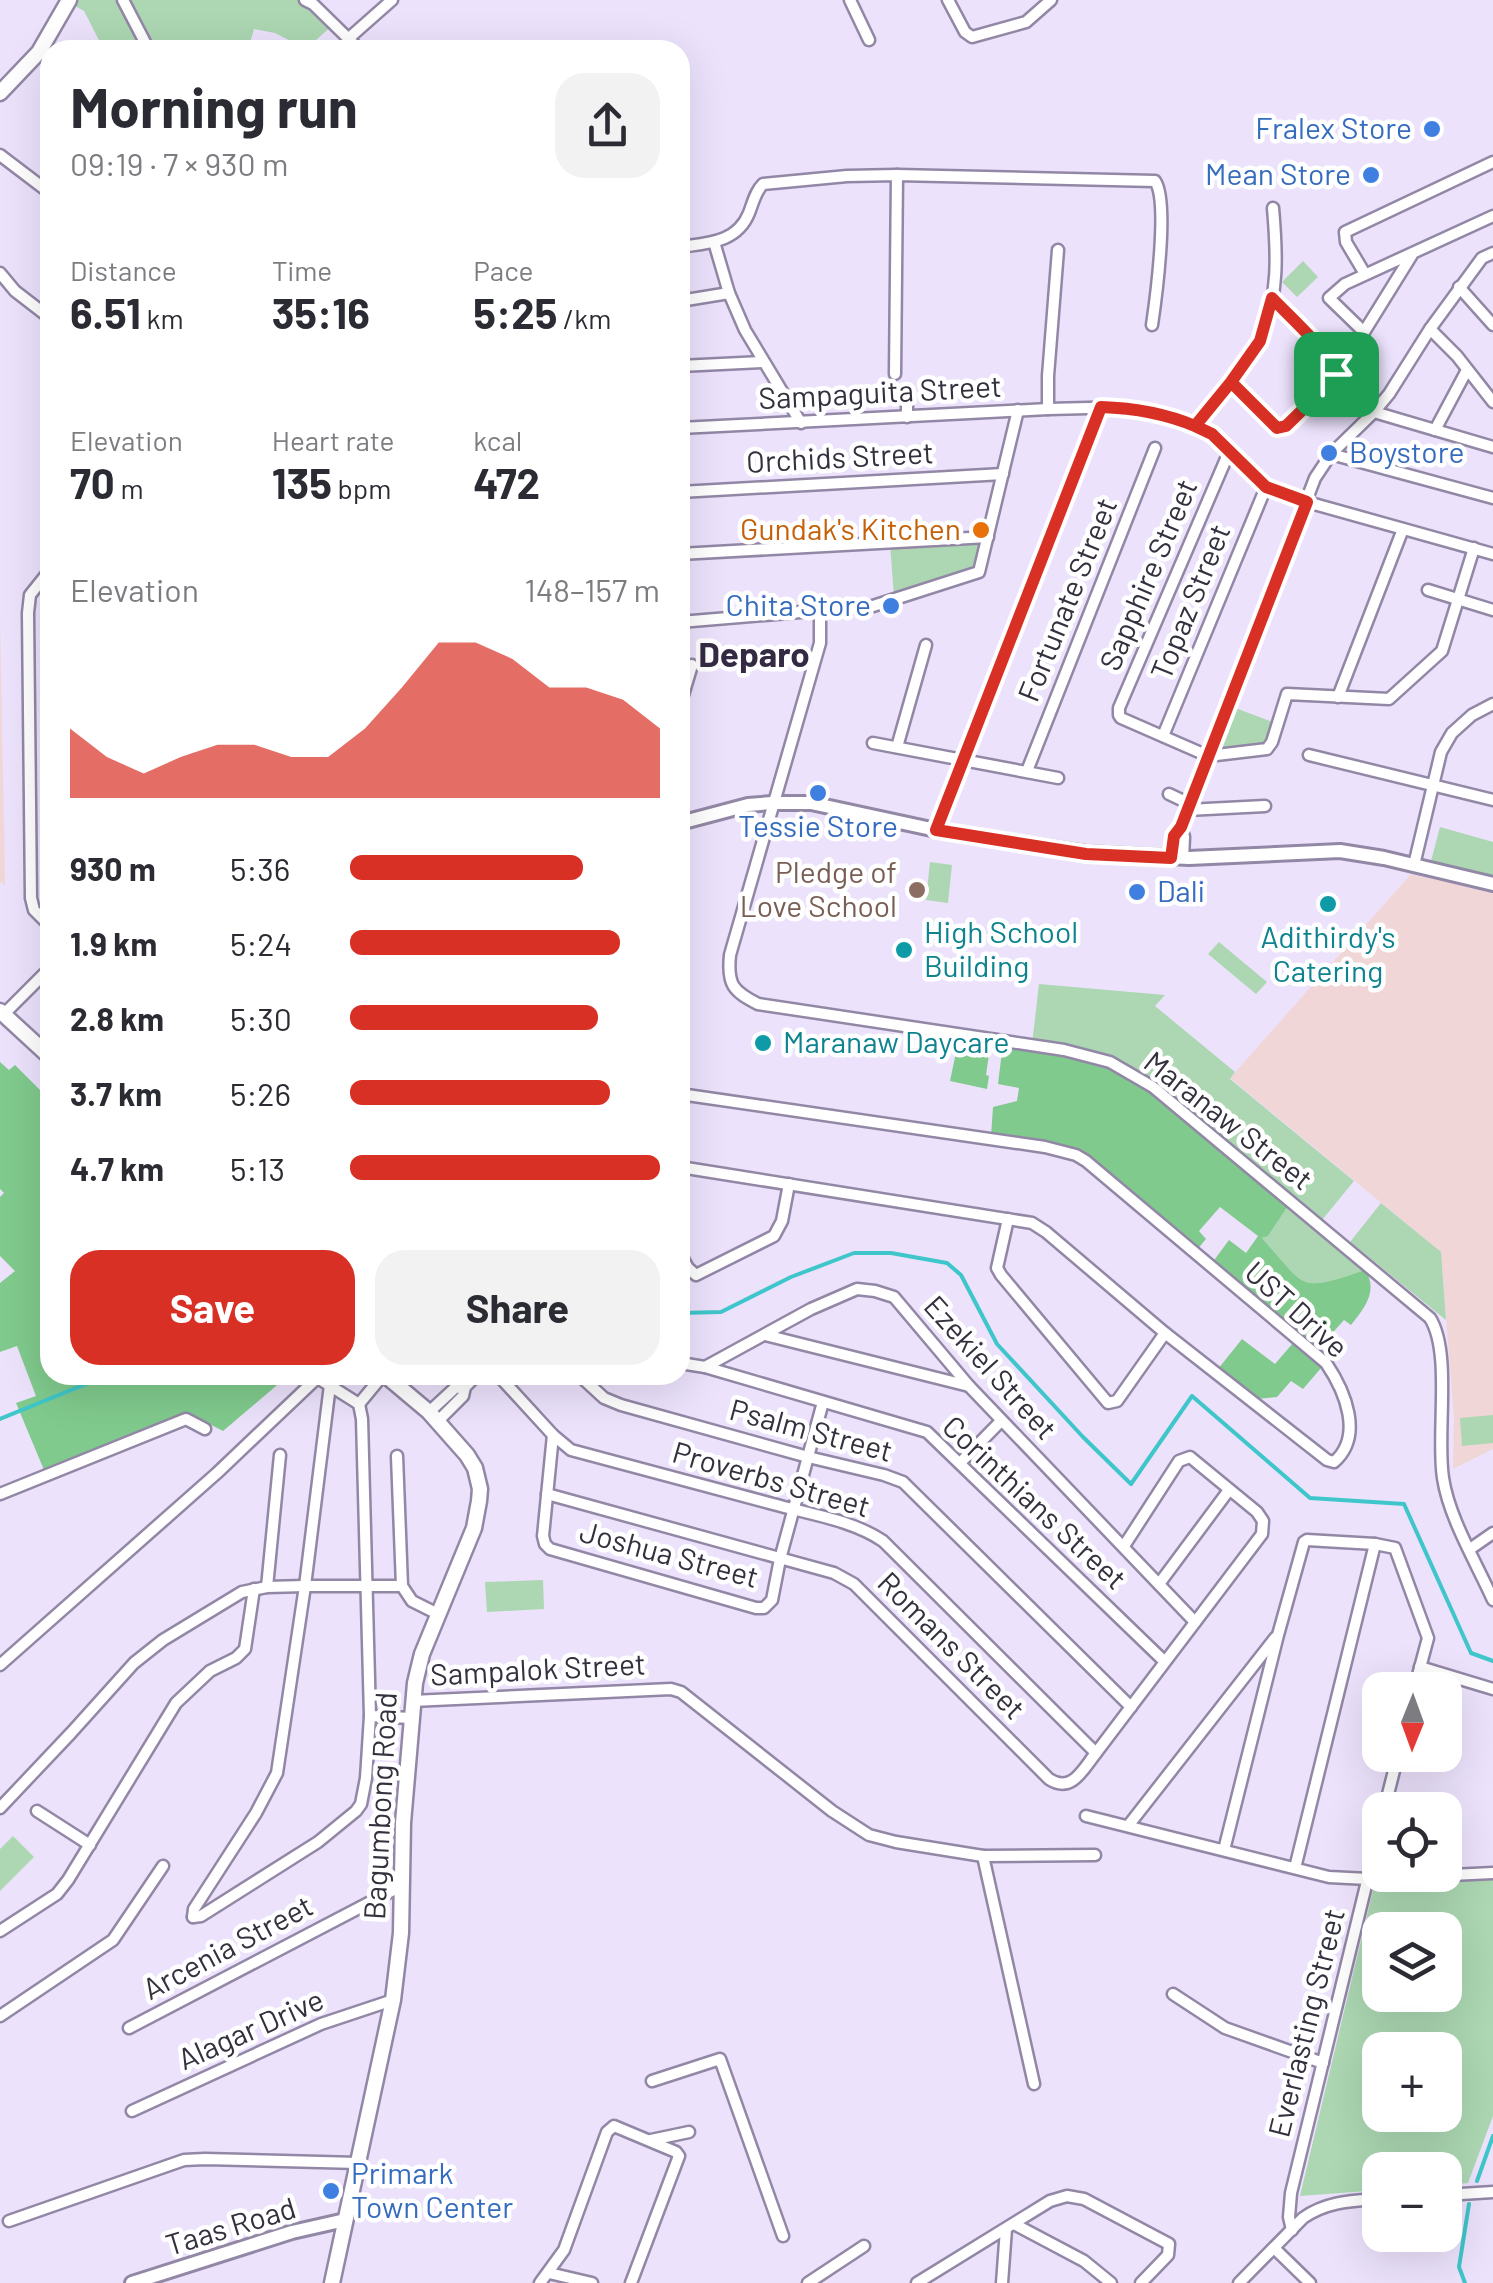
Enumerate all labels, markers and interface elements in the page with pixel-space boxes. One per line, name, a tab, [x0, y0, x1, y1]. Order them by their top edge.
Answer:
text: Morning run	[70, 73, 358, 139]
button: share	[555, 73, 660, 178]
place label: Fralex Store	[1255, 109, 1412, 145]
marker: Fralex Store	[1421, 118, 1443, 140]
text: 09:19 · 7 × 930 m	[70, 144, 289, 182]
place label: Mean Store	[1205, 155, 1351, 191]
marker: Mean Store	[1360, 164, 1382, 186]
text: Distance	[70, 253, 177, 287]
text: Time	[272, 253, 332, 287]
text: Pace	[473, 253, 534, 287]
text: 6.51	[70, 287, 141, 337]
text: 35:16	[272, 287, 370, 337]
text: 5:25	[473, 287, 557, 337]
text: km	[141, 301, 184, 335]
text: /km	[557, 301, 611, 335]
pin	[1294, 332, 1379, 417]
icon: arrive	[1309, 347, 1364, 402]
street label: Sampaguita Street	[757, 367, 1002, 415]
text: Elevation	[70, 423, 183, 457]
text: Heart rate	[272, 423, 394, 457]
text: kcal	[473, 423, 522, 457]
street label: Orchids Street	[745, 433, 934, 479]
place label: Boystore	[1349, 433, 1464, 469]
marker: Boystore	[1318, 442, 1340, 464]
text: 70	[70, 457, 115, 507]
text: 135	[272, 457, 332, 507]
text: 472	[473, 457, 540, 507]
text: m	[115, 471, 144, 505]
text: bpm	[332, 471, 391, 505]
street label: Sapphire Street	[1091, 473, 1204, 675]
street label: Fortunate Street	[1009, 492, 1123, 706]
place label: Gundak's Kitchen	[740, 510, 961, 546]
street label: Topaz Street	[1142, 518, 1237, 684]
marker: Gundak's Kitchen	[970, 519, 992, 541]
text: Elevation	[70, 570, 199, 608]
text: 148–157 m	[524, 570, 660, 608]
place label: Chita Store	[726, 586, 871, 622]
marker: Chita Store	[880, 595, 902, 617]
district label: Deparo	[698, 632, 810, 674]
marker: Tessie Store	[807, 782, 829, 804]
place label: Tessie Store	[738, 807, 898, 843]
text: 930 m	[70, 849, 156, 887]
text: 5:36	[230, 849, 290, 887]
place label: Pledge of Love School	[740, 853, 897, 923]
place label: Dali	[1157, 872, 1205, 908]
marker: Pledge of Love School	[906, 879, 928, 901]
marker: Dali	[1126, 881, 1148, 903]
marker: Adithirdy's Catering	[1317, 893, 1339, 915]
place label: High School Building	[924, 913, 1078, 983]
place label: Adithirdy's Catering	[1260, 918, 1396, 988]
text: 1.9 km	[70, 924, 157, 962]
text: 5:24	[230, 924, 292, 962]
marker: High School Building	[893, 939, 915, 961]
text: 2.8 km	[70, 999, 164, 1037]
text: 5:30	[230, 999, 292, 1037]
place label: Maranaw Daycare	[783, 1023, 1009, 1059]
marker: Maranaw Daycare	[752, 1032, 774, 1054]
street label: Maranaw Street	[1138, 1042, 1321, 1196]
text: 3.7 km	[70, 1074, 162, 1112]
text: 5:26	[230, 1074, 291, 1112]
text: 4.7 km	[70, 1149, 164, 1187]
text: 5:13	[230, 1149, 285, 1187]
button: Save	[70, 1250, 355, 1365]
button: Share	[375, 1250, 660, 1365]
street label: UST Drive	[1238, 1253, 1356, 1364]
street label: Ezekiel Street	[918, 1287, 1065, 1446]
street label: Psalm Street	[726, 1390, 897, 1468]
street label: Corinthians Street	[936, 1407, 1135, 1596]
street label: Proverbs Street	[669, 1433, 874, 1523]
street label: Joshua Street	[576, 1512, 763, 1594]
street label: Romans Street	[871, 1564, 1033, 1726]
street label: Sampalok Street	[429, 1644, 647, 1692]
north arrow	[1362, 1672, 1462, 1772]
map controls	[1362, 1672, 1462, 2252]
street label: Bagumbong Road	[355, 1691, 403, 1921]
button: locate	[1362, 1792, 1462, 1892]
street label: Arcenia Street	[136, 1886, 318, 2006]
street label: Everlasting Street	[1259, 1905, 1351, 2140]
button: layers	[1362, 1912, 1462, 2012]
street label: Alagar Drive	[172, 1980, 329, 2076]
button: +	[1362, 2032, 1462, 2132]
button: −	[1362, 2152, 1462, 2252]
place label: Primark Town Center	[351, 2154, 513, 2224]
marker: Primark Town Center	[320, 2180, 342, 2202]
street label: Taas Road	[161, 2188, 300, 2262]

